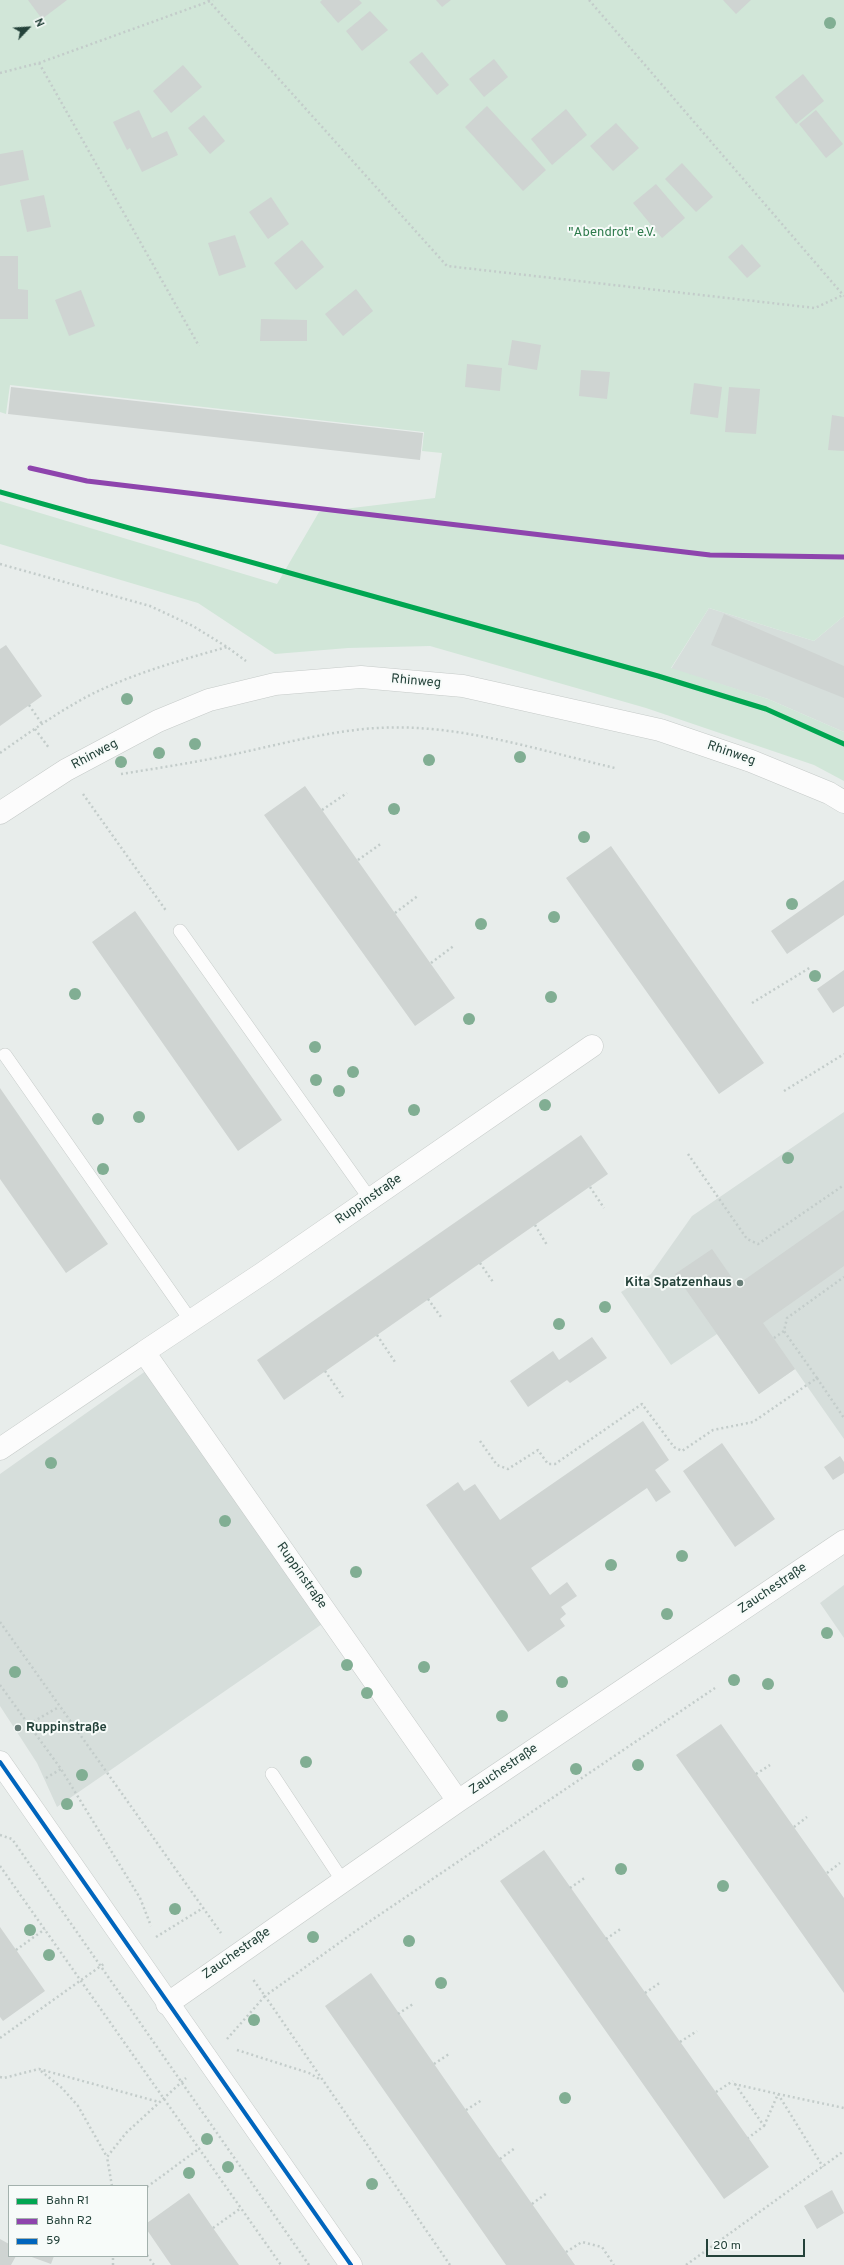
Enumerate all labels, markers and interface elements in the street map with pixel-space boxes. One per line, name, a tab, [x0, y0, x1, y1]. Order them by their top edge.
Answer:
north arrow	[8, 8, 48, 48]
text: N	[31, 16, 47, 29]
park label: "Abendrot" e.V.	[568, 225, 656, 241]
street label: Rhinweg	[390, 672, 442, 692]
street label: Rhinweg	[69, 736, 121, 774]
street label: Rhinweg	[705, 738, 757, 770]
street label: Ruppinstraße	[333, 1171, 405, 1229]
place label: Kita Spatzenhaus	[625, 1275, 732, 1291]
marker: Kita Spatzenhaus	[735, 1278, 745, 1288]
street label: Ruppinstraße	[272, 1540, 330, 1612]
street label: Zauchestraße	[736, 1560, 810, 1618]
place label: Ruppinstraße	[26, 1720, 107, 1736]
marker: Ruppinstraße	[13, 1723, 23, 1733]
street label: Zauchestraße	[467, 1741, 541, 1799]
street label: Zauchestraße	[200, 1925, 274, 1983]
legend	[8, 2185, 148, 2257]
text: Bahn R1	[46, 2193, 89, 2209]
text: Bahn R2	[46, 2213, 92, 2229]
scale bar	[708, 2231, 807, 2257]
text: 59	[46, 2233, 61, 2249]
text: 20 m	[713, 2238, 741, 2254]

